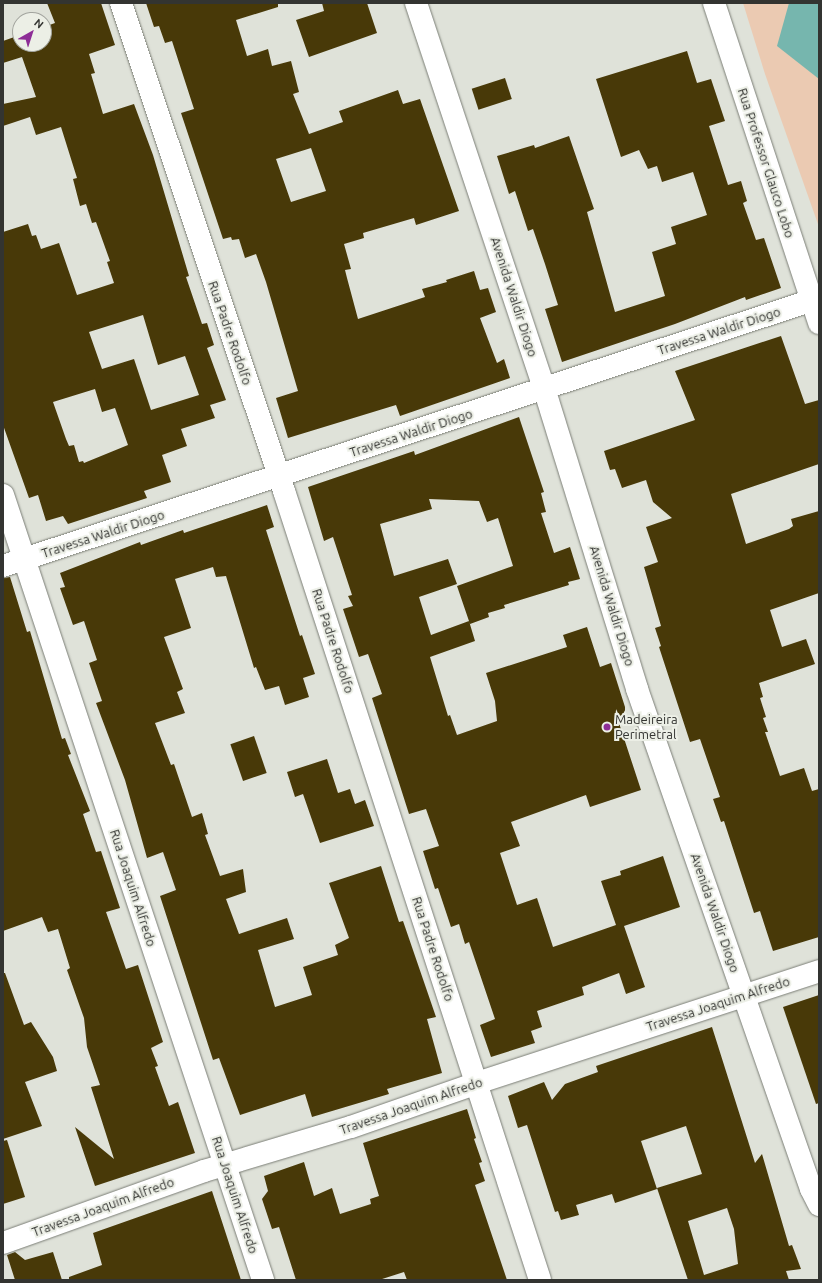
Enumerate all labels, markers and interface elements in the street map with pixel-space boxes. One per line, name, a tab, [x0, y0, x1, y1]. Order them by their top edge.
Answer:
north arrow	[12, 12, 52, 52]
text: N	[32, 16, 46, 31]
street label: Rua Professor Glauco Lobo	[734, 86, 798, 240]
street label: Avenida Waldir Diogo	[487, 235, 541, 359]
street label: Rua Padre Rodolfo	[205, 279, 255, 387]
street label: Travessa Waldir Diogo	[656, 304, 782, 358]
street label: Travessa Waldir Diogo	[348, 406, 474, 460]
street label: Travessa Waldir Diogo	[40, 507, 166, 561]
street label: Avenida Waldir Diogo	[586, 544, 638, 668]
street label: Rua Padre Rodolfo	[309, 587, 357, 695]
place label: Madeireira Perimetral	[615, 712, 678, 743]
marker: Madeireira Perimetral	[602, 722, 612, 732]
street label: Rua Joaquim Alfredo	[107, 827, 159, 949]
street label: Avenida Waldir Diogo	[687, 851, 743, 975]
street label: Rua Padre Rodolfo	[409, 895, 457, 1003]
street label: Travessa Joaquim Alfredo	[644, 973, 792, 1035]
street label: Travessa Joaquim Alfredo	[338, 1074, 484, 1138]
street label: Rua Joaquim Alfredo	[209, 1134, 261, 1256]
street label: Travessa Joaquim Alfredo	[30, 1174, 176, 1240]

